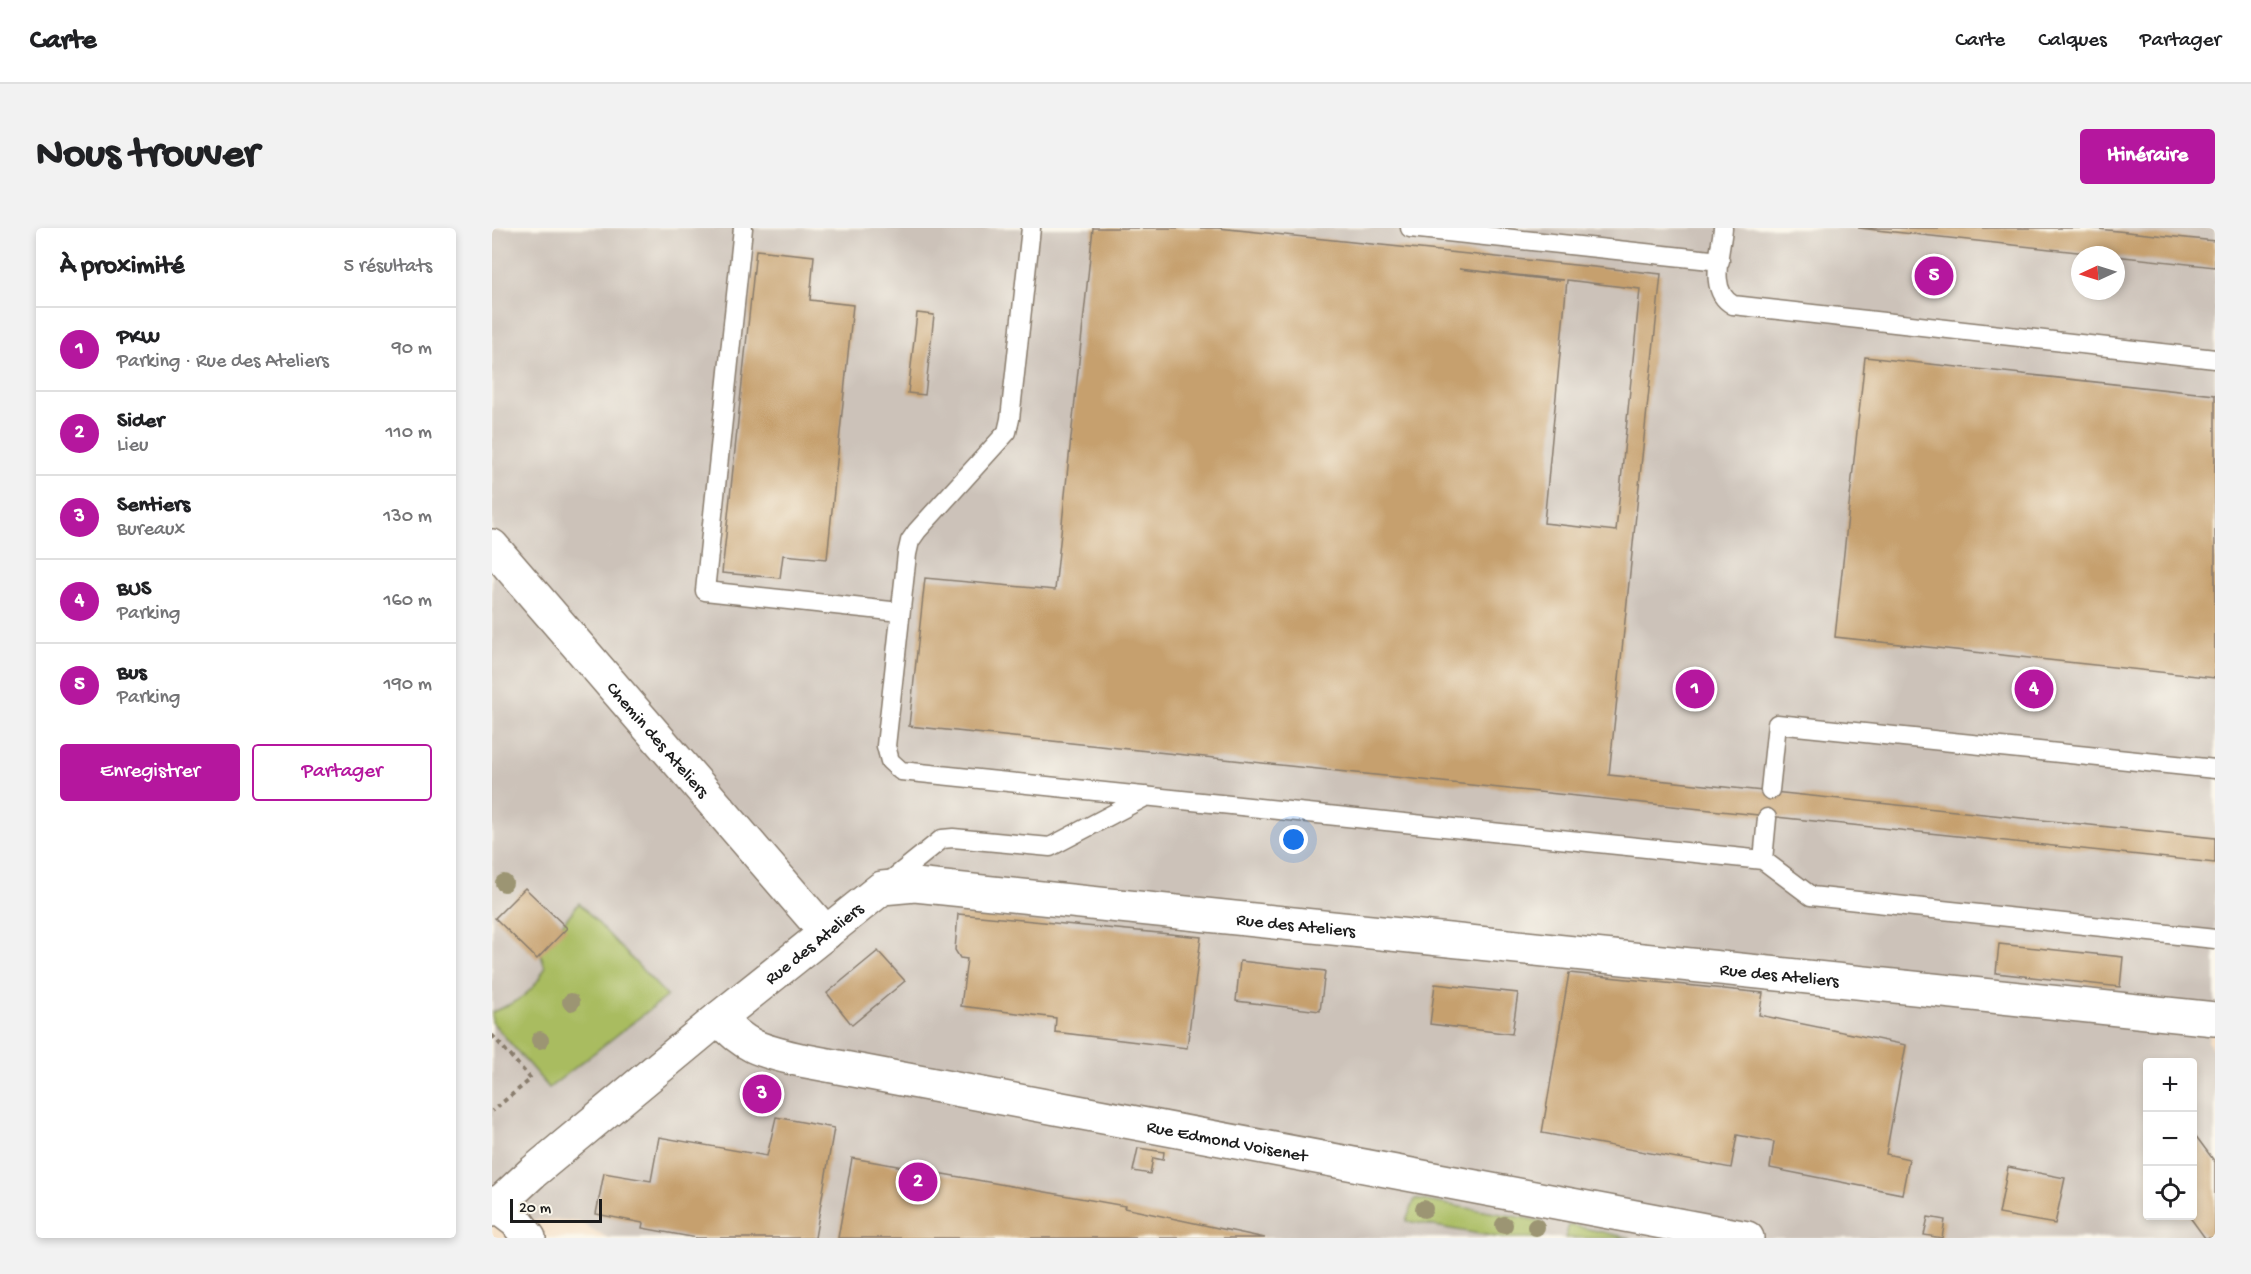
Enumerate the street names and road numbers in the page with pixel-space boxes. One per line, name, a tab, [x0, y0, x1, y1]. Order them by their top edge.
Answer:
street label: Chemin des Ateliers	[601, 678, 713, 804]
street label: Rue des Ateliers	[762, 898, 869, 990]
street label: Rue des Ateliers	[1235, 910, 1358, 943]
street label: Rue des Ateliers	[1719, 960, 1841, 993]
street label: Rue Edmond Voisenet	[1145, 1117, 1310, 1168]

